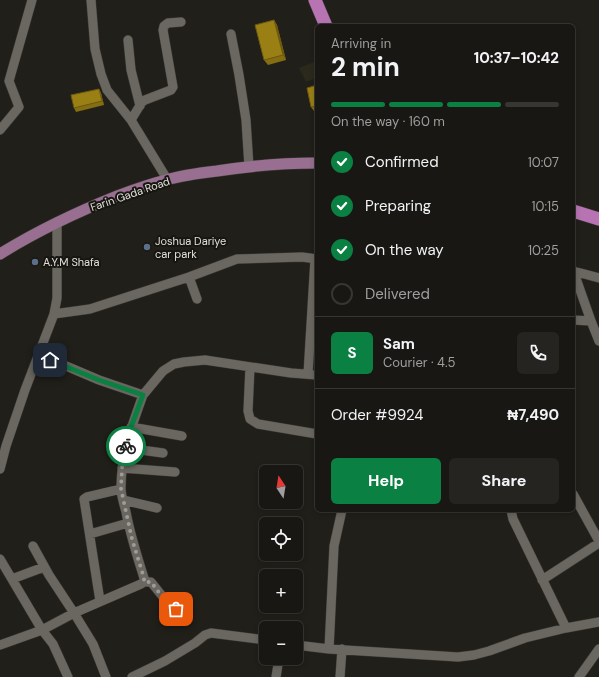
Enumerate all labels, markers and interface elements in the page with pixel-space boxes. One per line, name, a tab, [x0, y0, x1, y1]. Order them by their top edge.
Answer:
text: Arriving in	[331, 35, 391, 52]
text: 10:37–10:42	[474, 48, 559, 68]
text: 2 min	[331, 50, 400, 84]
text: On the way · 160 m	[331, 113, 445, 130]
icon: check	[331, 151, 353, 173]
text: Confirmed	[365, 152, 439, 172]
text: 10:07	[528, 154, 559, 171]
street label: Farin Gada Road	[88, 174, 172, 214]
icon: check	[331, 195, 353, 217]
text: Preparing	[365, 196, 431, 216]
text: 10:15	[531, 198, 559, 215]
place label: Joshua Dariye car park	[155, 234, 226, 261]
icon: check	[331, 239, 353, 261]
text: On the way	[365, 240, 444, 260]
marker: Joshua Dariye car park	[142, 242, 152, 252]
text: 10:25	[528, 242, 559, 259]
place label: A.Y.M Shafa	[43, 255, 100, 269]
marker: A.Y.M Shafa	[30, 257, 40, 267]
text: Delivered	[365, 284, 430, 304]
button: phone	[517, 332, 559, 374]
text: Sam	[383, 334, 415, 354]
pin	[33, 343, 67, 377]
text: S	[347, 343, 357, 363]
icon: home	[39, 349, 61, 371]
text: Courier · 4.5	[383, 354, 456, 371]
text: Order #9924	[331, 405, 423, 425]
text: ₦7,490	[507, 405, 559, 425]
courier	[106, 426, 146, 466]
icon: bike	[115, 435, 137, 457]
button: Help	[331, 458, 441, 504]
button: Share	[449, 458, 559, 504]
north arrow	[259, 465, 303, 509]
map controls	[259, 465, 303, 665]
button: locate	[259, 517, 303, 561]
button: +	[259, 569, 303, 613]
pin	[159, 592, 193, 626]
icon: bag	[165, 598, 187, 620]
button: −	[259, 621, 303, 665]

